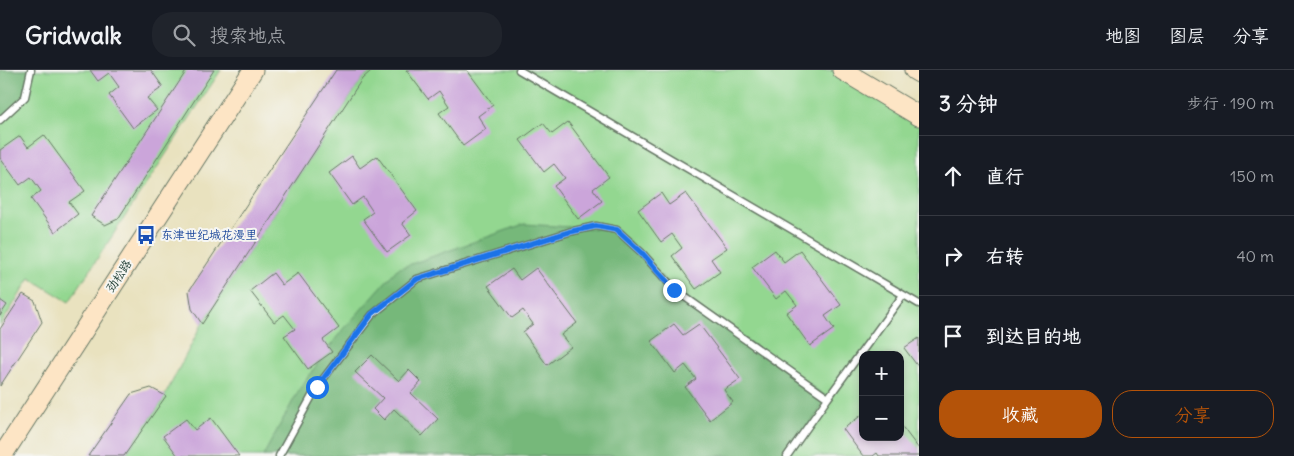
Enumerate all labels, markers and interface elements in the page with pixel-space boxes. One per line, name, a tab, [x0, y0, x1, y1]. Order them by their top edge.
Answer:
search box	[152, 12, 502, 57]
text: Gridwalk	[25, 20, 122, 50]
icon: search	[170, 21, 198, 49]
text: 搜索地点	[210, 23, 286, 47]
text: 地图	[1105, 24, 1141, 47]
text: 图层	[1169, 24, 1205, 47]
text: 分享	[1233, 24, 1269, 47]
text: 3 分钟	[939, 90, 998, 117]
text: 步行 · 190 m	[1187, 93, 1274, 113]
icon: ahead	[939, 162, 967, 190]
text: 直行	[986, 164, 1024, 188]
text: 150 m	[1230, 166, 1274, 186]
bus stop icon: 东津世纪城花漫里	[135, 224, 157, 246]
place label: 东津世纪城花漫里	[161, 227, 257, 242]
icon: right	[939, 242, 967, 270]
text: 右转	[986, 244, 1024, 268]
text: 40 m	[1236, 246, 1274, 266]
street label: 劲松路	[102, 257, 135, 295]
route end	[663, 279, 686, 302]
icon: arrive	[939, 322, 967, 350]
text: 到达目的地	[986, 324, 1081, 348]
map controls	[859, 351, 904, 441]
button: +	[859, 351, 904, 396]
route start	[306, 376, 329, 399]
button: 收藏	[939, 390, 1102, 438]
button: 分享	[1112, 390, 1274, 438]
button: −	[859, 396, 904, 441]

